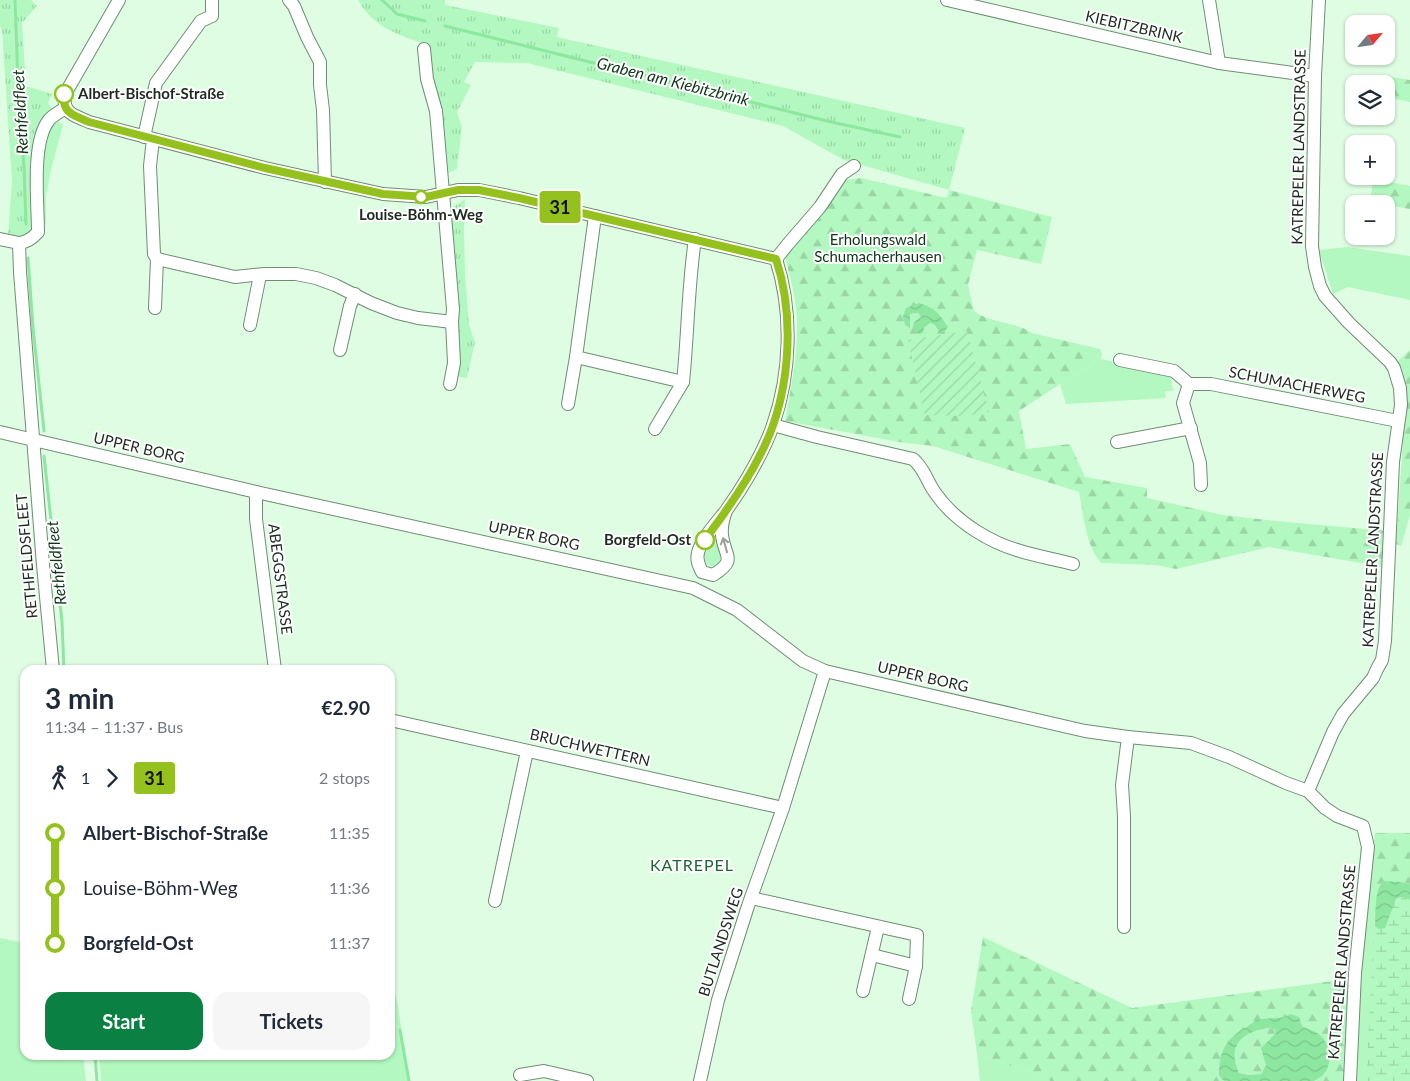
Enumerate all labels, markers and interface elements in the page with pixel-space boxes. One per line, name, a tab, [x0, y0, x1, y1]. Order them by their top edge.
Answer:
street label: KIEBITZBRINK	[1084, 6, 1185, 46]
north arrow	[1345, 15, 1395, 65]
map controls	[1345, 15, 1395, 245]
street label: KATREPELER LANDSTRASSE	[1287, 49, 1309, 245]
water label: Graben am Kiebitzbrink	[595, 52, 752, 109]
water label: Rethfeldfleet	[8, 69, 31, 155]
button: layers	[1345, 75, 1395, 125]
marker: Albert-Bischof-Straße	[54, 84, 74, 104]
place label: Albert-Bischof-Straße	[77, 84, 224, 102]
button: +	[1345, 135, 1395, 185]
marker: Louise-Böhm-Weg	[414, 190, 428, 204]
line badge: 31	[538, 191, 582, 223]
button: −	[1345, 195, 1395, 245]
text: 31	[550, 196, 570, 218]
place label: Louise-Böhm-Weg	[359, 205, 483, 223]
park label: Erholungswald Schumacherhausen	[814, 230, 942, 265]
street label: SCHUMACHERWEG	[1227, 362, 1367, 406]
street label: UPPER BORG	[92, 428, 187, 466]
street label: KATREPELER LANDSTRASSE	[1358, 452, 1386, 648]
street label: RETHFELDSFLEET	[12, 493, 40, 619]
street label: UPPER BORG	[487, 517, 582, 553]
water label: Rethfeldfleet	[42, 520, 69, 606]
street label: ABEGGSTRASSE	[265, 522, 297, 635]
place label: Borgfeld-Ost	[604, 530, 691, 548]
marker: Borgfeld-Ost	[695, 530, 715, 550]
one-way arrow	[719, 537, 729, 553]
street label: UPPER BORG	[876, 657, 971, 695]
text: 3 min	[45, 681, 114, 715]
text: €2.90	[321, 696, 370, 719]
text: 11:34 – 11:37 · Bus	[45, 717, 183, 736]
street label: BRUCHWETTERN	[528, 724, 652, 770]
icon: walk	[45, 764, 73, 792]
icon: forward	[98, 764, 126, 792]
text: 31	[144, 767, 165, 789]
text: 1	[81, 768, 90, 787]
text: 2 stops	[319, 768, 370, 787]
text: Albert-Bischof-Straße	[83, 821, 268, 844]
text: 11:35	[329, 823, 370, 842]
district label: KATREPEL	[650, 855, 734, 874]
street label: KATREPELER LANDSTRASSE	[1324, 864, 1358, 1060]
text: Louise-Böhm-Weg	[83, 876, 238, 899]
text: 11:36	[329, 878, 370, 897]
street label: BUTLANDSWEG	[694, 885, 746, 998]
text: Borgfeld-Ost	[83, 931, 193, 954]
text: 11:37	[329, 933, 370, 952]
button: Start	[45, 992, 203, 1050]
button: Tickets	[213, 992, 370, 1050]

